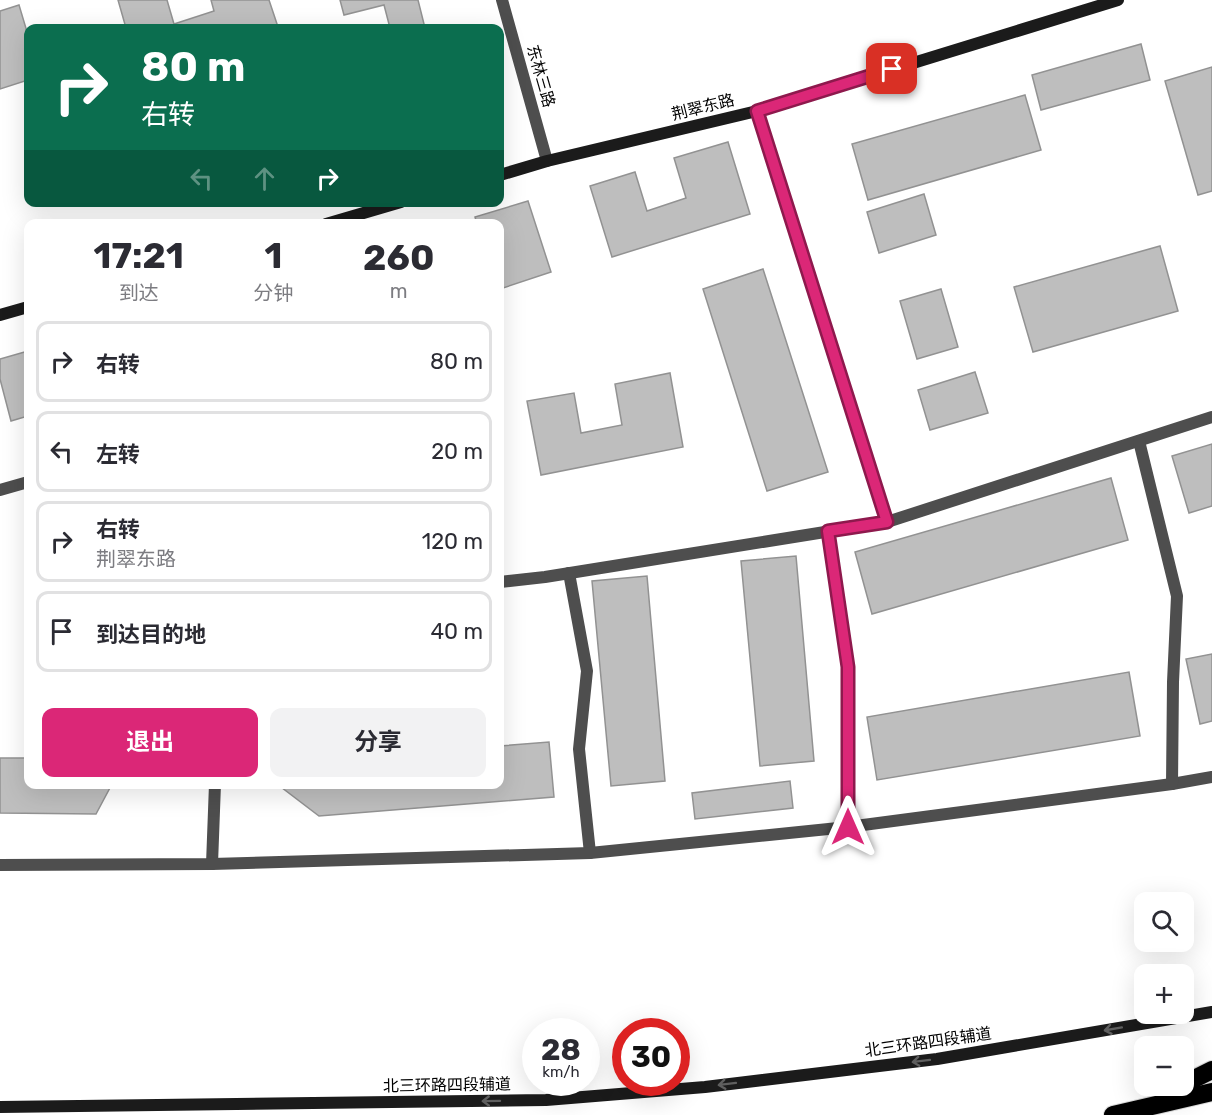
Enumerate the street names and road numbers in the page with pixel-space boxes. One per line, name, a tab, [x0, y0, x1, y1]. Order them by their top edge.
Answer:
street label: 东林三路	[523, 43, 559, 109]
street label: 荆翠东路	[670, 90, 736, 124]
street label: 北三环路四段辅道	[863, 1024, 993, 1060]
street label: 北三环路四段辅道	[383, 1074, 511, 1096]

